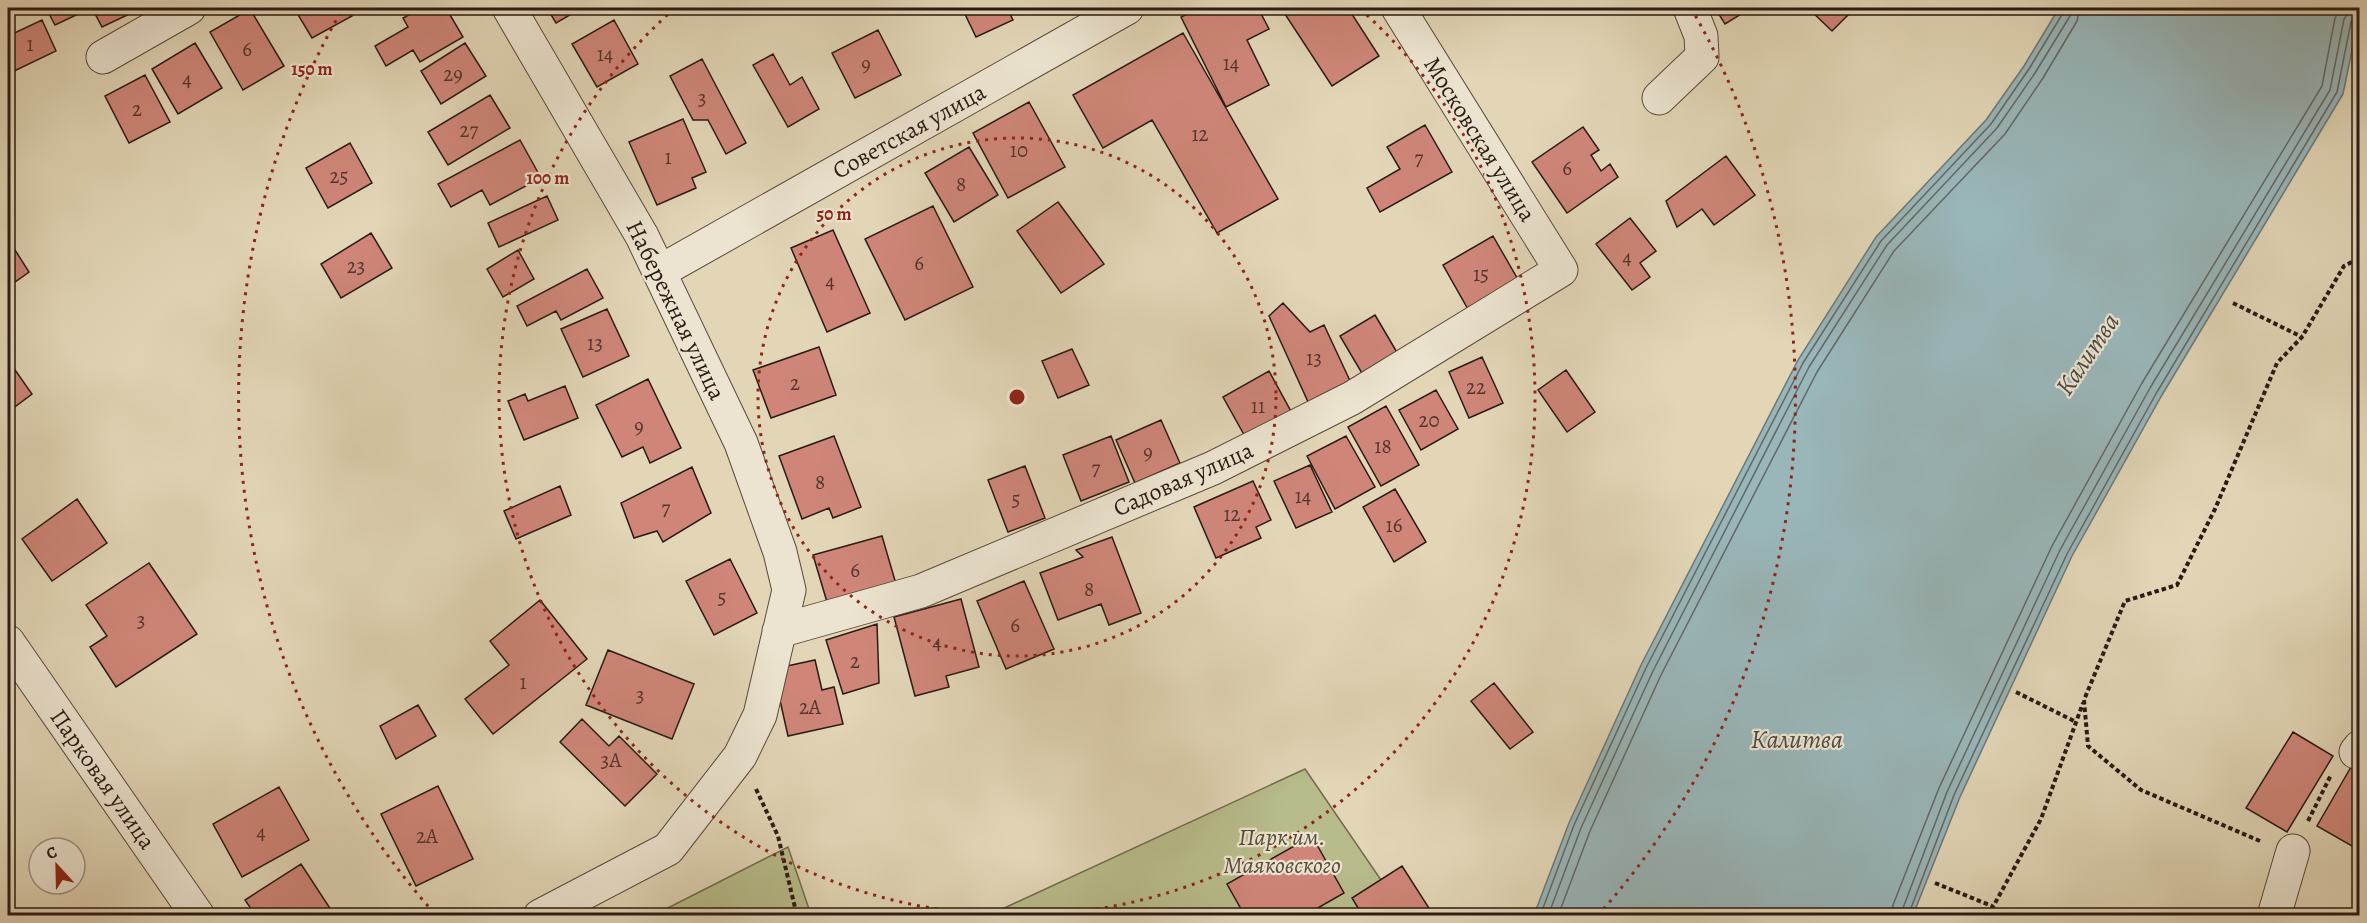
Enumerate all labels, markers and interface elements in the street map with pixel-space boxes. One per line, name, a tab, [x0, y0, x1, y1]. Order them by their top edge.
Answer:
house number: 1	[26, 30, 34, 58]
house number: 6	[242, 35, 252, 63]
house number: 14	[597, 40, 613, 68]
house number: 14	[1223, 49, 1239, 77]
house number: 9	[861, 50, 871, 78]
street label: Московская улица	[1416, 50, 1544, 228]
text: 150 m	[291, 57, 333, 81]
house number: 29	[443, 60, 463, 88]
house number: 4	[182, 65, 192, 93]
street label: Советская улица	[827, 76, 991, 186]
house number: 3	[698, 84, 706, 112]
house number: 2	[132, 95, 142, 123]
house number: 27	[460, 116, 479, 144]
house number: 12	[1191, 120, 1209, 148]
house number: 10	[1010, 136, 1028, 164]
house number: 1	[664, 143, 672, 171]
house number: 7	[1415, 144, 1424, 172]
house number: 6	[1562, 154, 1572, 182]
house number: 25	[329, 162, 349, 190]
text: 100 m	[527, 166, 569, 190]
house number: 8	[956, 170, 966, 198]
text: 50 m	[817, 202, 851, 226]
street label: Набережная улица	[619, 215, 733, 405]
house number: 4	[1622, 243, 1632, 271]
house number: 6	[914, 249, 924, 277]
house number: 23	[347, 252, 365, 280]
house number: 15	[1473, 260, 1489, 288]
house number: 4	[825, 267, 835, 295]
water label: Калитва	[2047, 306, 2128, 402]
house number: 13	[587, 329, 603, 357]
house number: 13	[1306, 344, 1322, 372]
house number: 2	[790, 369, 800, 397]
house number: 22	[1466, 373, 1486, 401]
centre of rings	[1007, 387, 1027, 407]
house number: 11	[1251, 392, 1265, 420]
house number: 20	[1418, 406, 1440, 434]
house number: 9	[634, 412, 644, 440]
house number: 18	[1374, 432, 1392, 460]
street label: Садовая улица	[1108, 434, 1258, 524]
house number: 9	[1143, 438, 1153, 466]
house number: 7	[1092, 454, 1101, 482]
house number: 8	[815, 468, 825, 496]
house number: 14	[1295, 482, 1311, 510]
house number: 5	[1011, 485, 1021, 513]
house number: 7	[662, 494, 671, 522]
house number: 12	[1223, 500, 1241, 528]
house number: 16	[1386, 511, 1403, 539]
house number: 6	[850, 556, 860, 584]
house number: 8	[1084, 575, 1094, 603]
house number: 5	[717, 583, 727, 611]
house number: 3	[137, 606, 145, 634]
house number: 6	[1010, 611, 1020, 639]
house number: 4	[932, 628, 942, 656]
house number: 2	[850, 647, 860, 675]
house number: 1	[519, 668, 527, 696]
house number: 3	[636, 681, 644, 709]
house number: 2А	[799, 693, 822, 721]
street label: Парковая улица	[43, 702, 163, 856]
water label: Калитва	[1751, 722, 1843, 757]
house number: 3А	[601, 746, 622, 774]
house number: 4	[256, 818, 266, 846]
park label: Парк им. Маяковского	[1223, 821, 1341, 881]
house number: 2А	[416, 822, 439, 850]
north arrow	[27, 836, 87, 896]
text: С	[43, 841, 61, 865]

